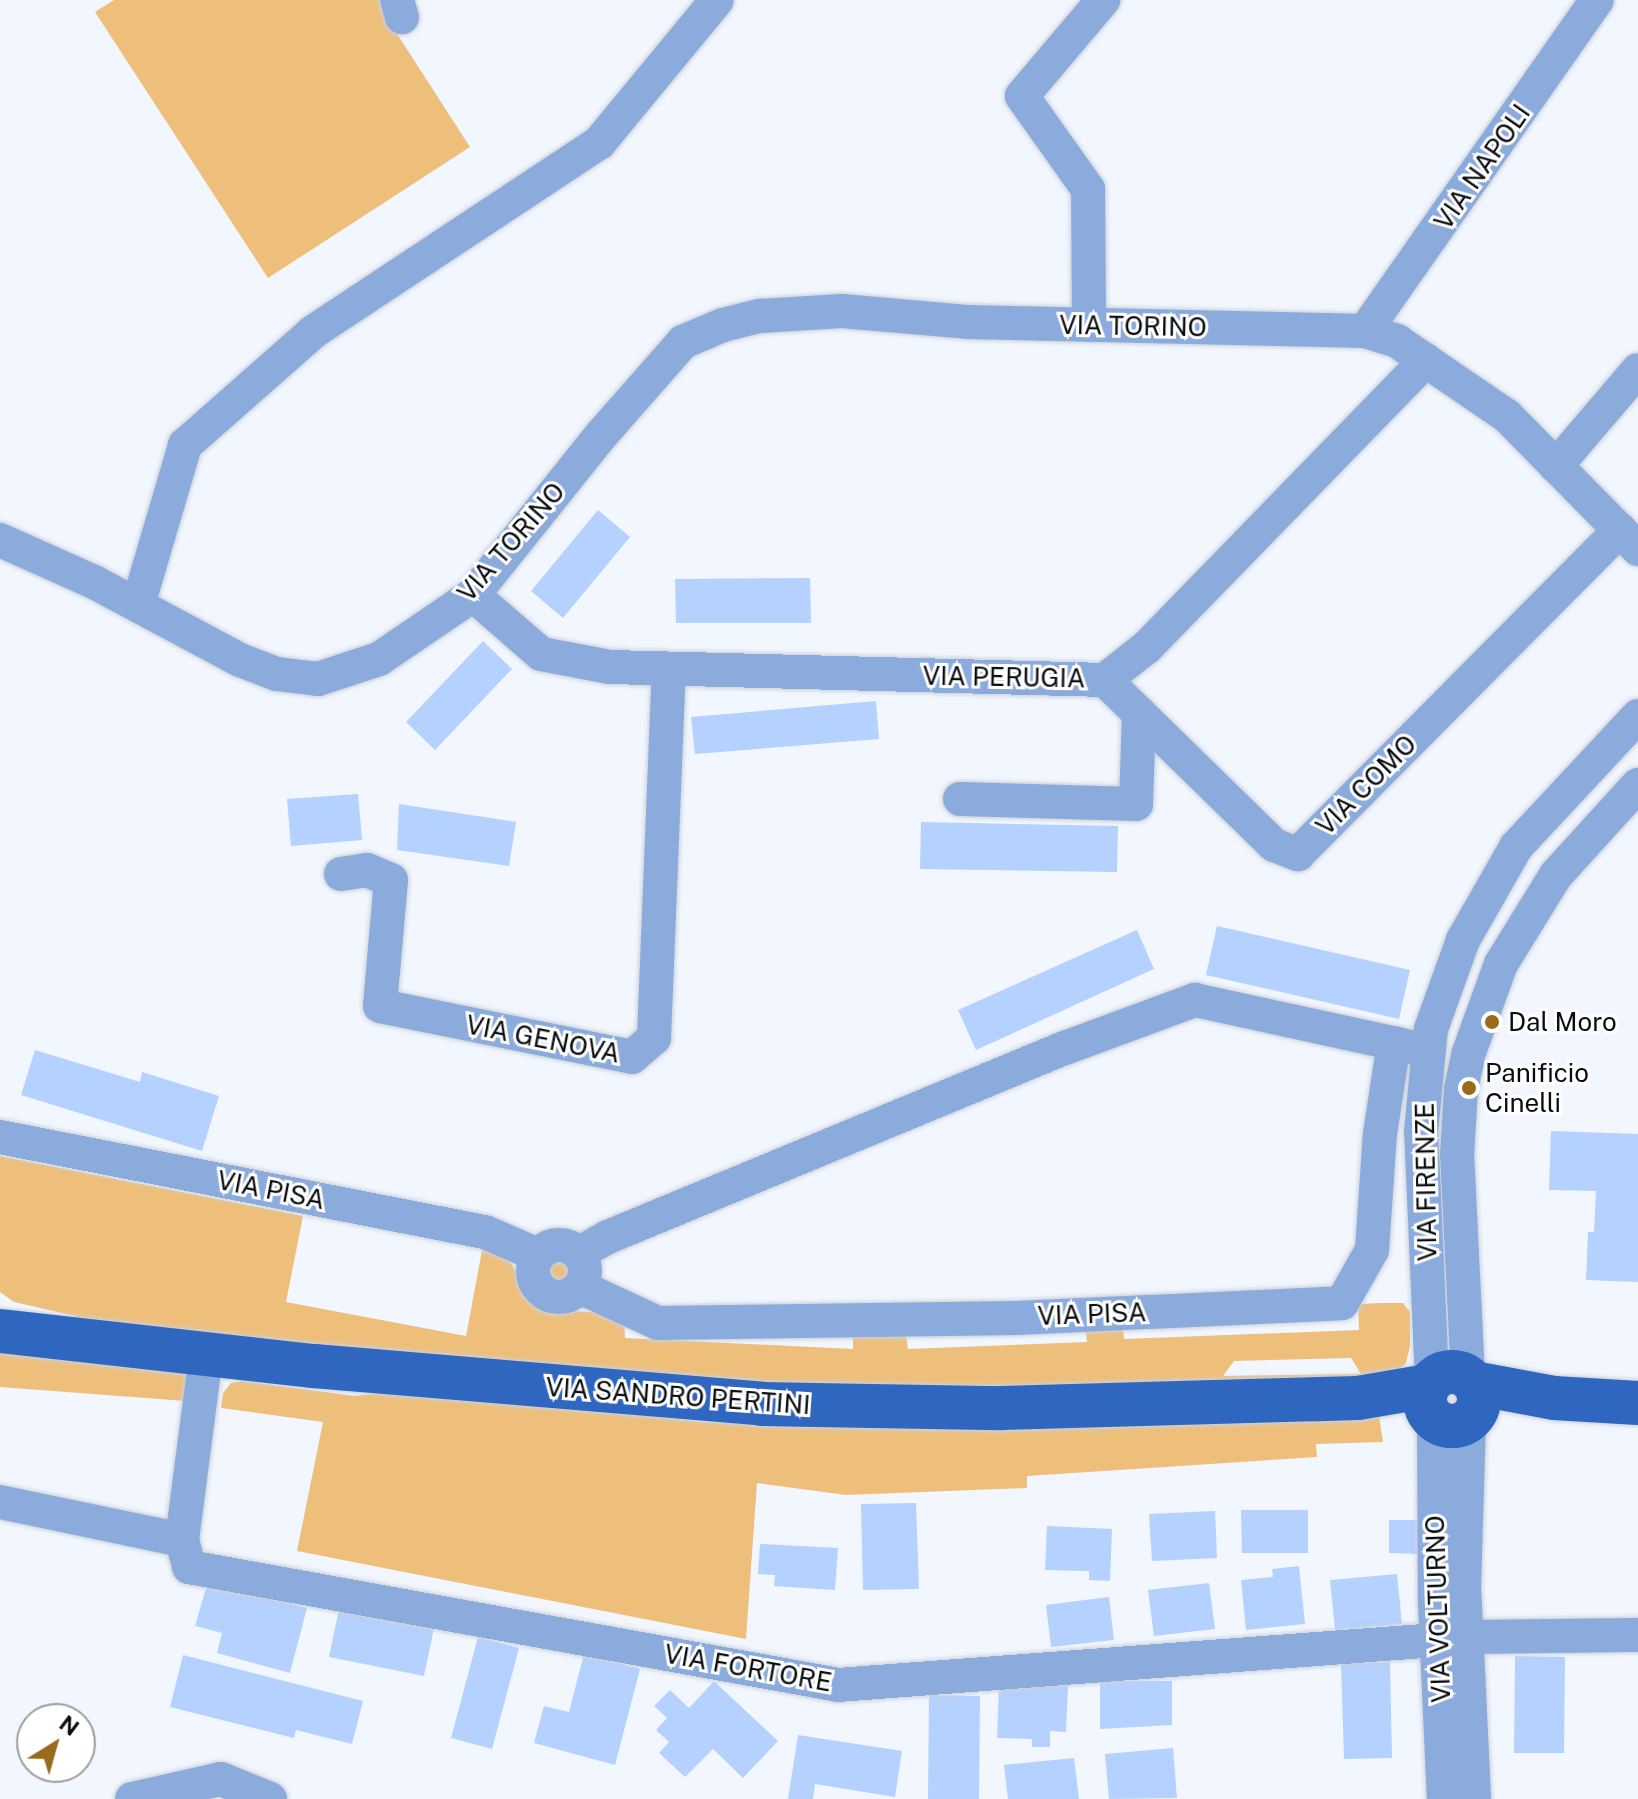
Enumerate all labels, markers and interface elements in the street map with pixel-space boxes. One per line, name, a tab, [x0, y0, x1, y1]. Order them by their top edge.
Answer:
street label: VIA NAPOLI	[1427, 98, 1537, 236]
street label: VIA TORINO	[1059, 309, 1207, 343]
street label: VIA TORINO	[451, 476, 571, 608]
street label: VIA PERUGIA	[922, 660, 1086, 694]
street label: VIA COMO	[1309, 728, 1423, 842]
place label: Dal Moro	[1508, 1006, 1617, 1038]
street label: VIA GENOVA	[463, 1009, 623, 1069]
marker: Dal Moro	[1483, 1013, 1501, 1031]
place label: Panificio Cinelli	[1485, 1057, 1589, 1118]
marker: Panificio Cinelli	[1460, 1079, 1478, 1097]
street label: VIA FIRENZE	[1409, 1102, 1443, 1262]
street label: VIA PISA	[215, 1164, 327, 1216]
street label: VIA PISA	[1037, 1297, 1147, 1331]
street label: VIA SANDRO PERTINI	[545, 1371, 811, 1421]
street label: VIA VOLTURNO	[1419, 1514, 1457, 1704]
street label: VIA FORTORE	[662, 1638, 834, 1698]
north arrow	[16, 1703, 96, 1783]
text: N	[55, 1710, 84, 1741]

